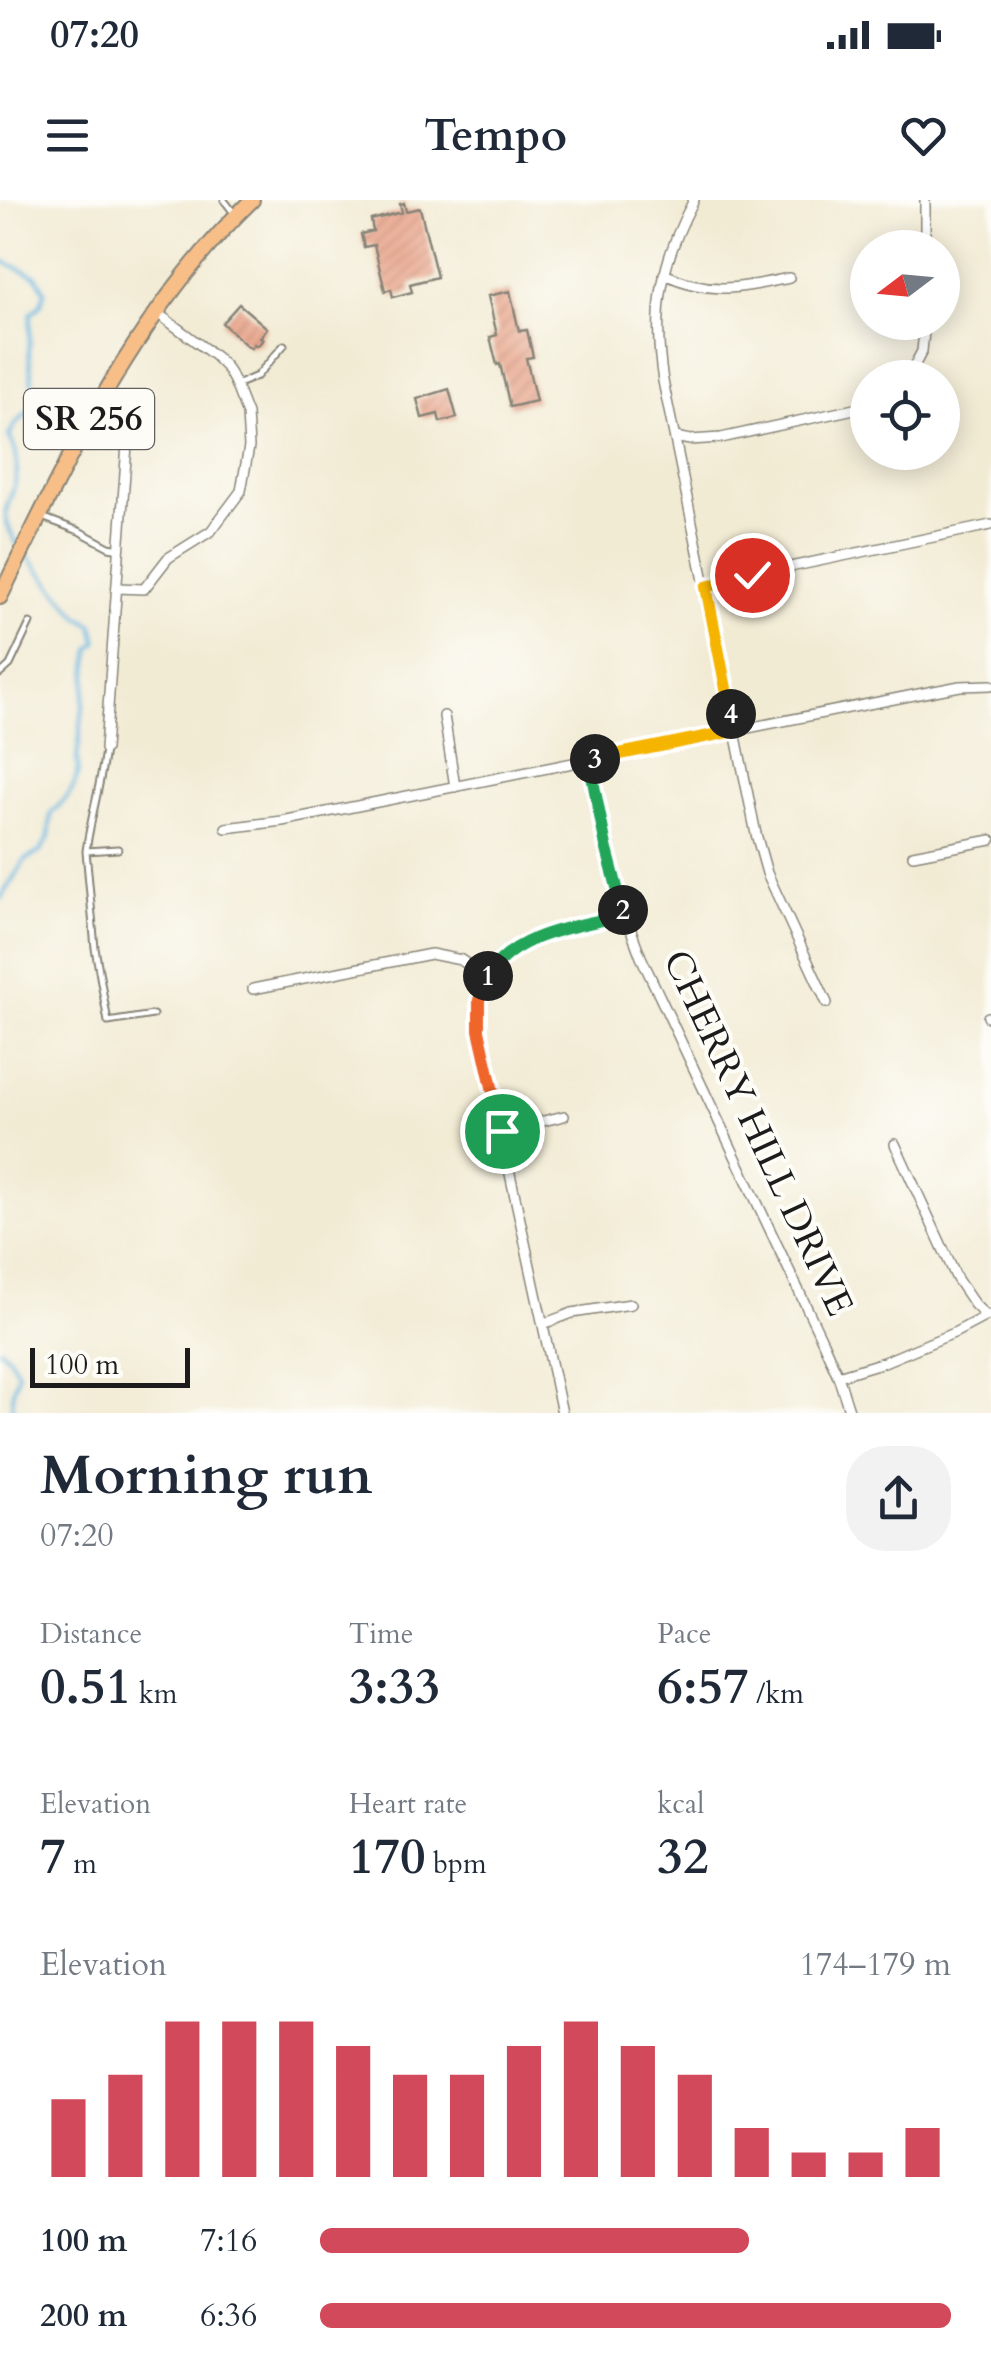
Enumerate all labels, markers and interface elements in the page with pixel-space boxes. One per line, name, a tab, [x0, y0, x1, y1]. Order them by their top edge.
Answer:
text: 07:20	[50, 9, 139, 61]
text: Tempo	[424, 105, 567, 166]
icon: menu	[40, 108, 95, 163]
icon: heart	[896, 108, 951, 163]
north arrow	[850, 230, 960, 340]
map controls	[850, 230, 960, 470]
button: locate	[850, 360, 960, 470]
road number: SR 256	[24, 389, 154, 449]
pin	[710, 533, 795, 618]
icon: check	[725, 548, 780, 603]
pin: 4	[706, 689, 756, 739]
text: 4	[724, 695, 738, 733]
pin: 3	[570, 734, 620, 784]
text: 3	[588, 740, 602, 778]
pin: 2	[598, 885, 648, 935]
text: 2	[616, 891, 630, 929]
street label: CHERRY HILL DRIVE	[650, 942, 866, 1324]
pin: 1	[463, 951, 513, 1001]
text: 1	[481, 957, 495, 995]
pin	[460, 1089, 545, 1174]
icon: arrive	[475, 1104, 530, 1159]
scale bar	[30, 1343, 190, 1388]
text: 100 m	[45, 1346, 119, 1384]
text: Morning run	[40, 1439, 373, 1513]
button: share	[846, 1446, 951, 1551]
text: 07:20	[40, 1514, 114, 1558]
text: Distance	[40, 1615, 142, 1653]
text: Time	[349, 1615, 413, 1653]
text: Pace	[657, 1615, 711, 1653]
text: 0.51	[40, 1653, 131, 1721]
text: 3:33	[349, 1653, 440, 1721]
text: 6:57	[657, 1653, 749, 1721]
text: km	[131, 1675, 178, 1713]
text: /km	[749, 1675, 804, 1713]
text: Elevation	[40, 1785, 151, 1823]
text: Heart rate	[349, 1785, 467, 1823]
text: kcal	[657, 1785, 704, 1823]
text: 7	[40, 1823, 66, 1891]
text: 170	[349, 1823, 426, 1891]
text: 32	[657, 1823, 709, 1891]
text: m	[66, 1845, 97, 1883]
text: bpm	[426, 1845, 487, 1883]
text: Elevation	[40, 1943, 167, 1987]
text: 174–179 m	[799, 1943, 951, 1987]
text: 100 m	[40, 2219, 127, 2263]
text: 7:16	[200, 2219, 257, 2263]
text: 200 m	[40, 2294, 127, 2338]
text: 6:36	[200, 2294, 257, 2338]

